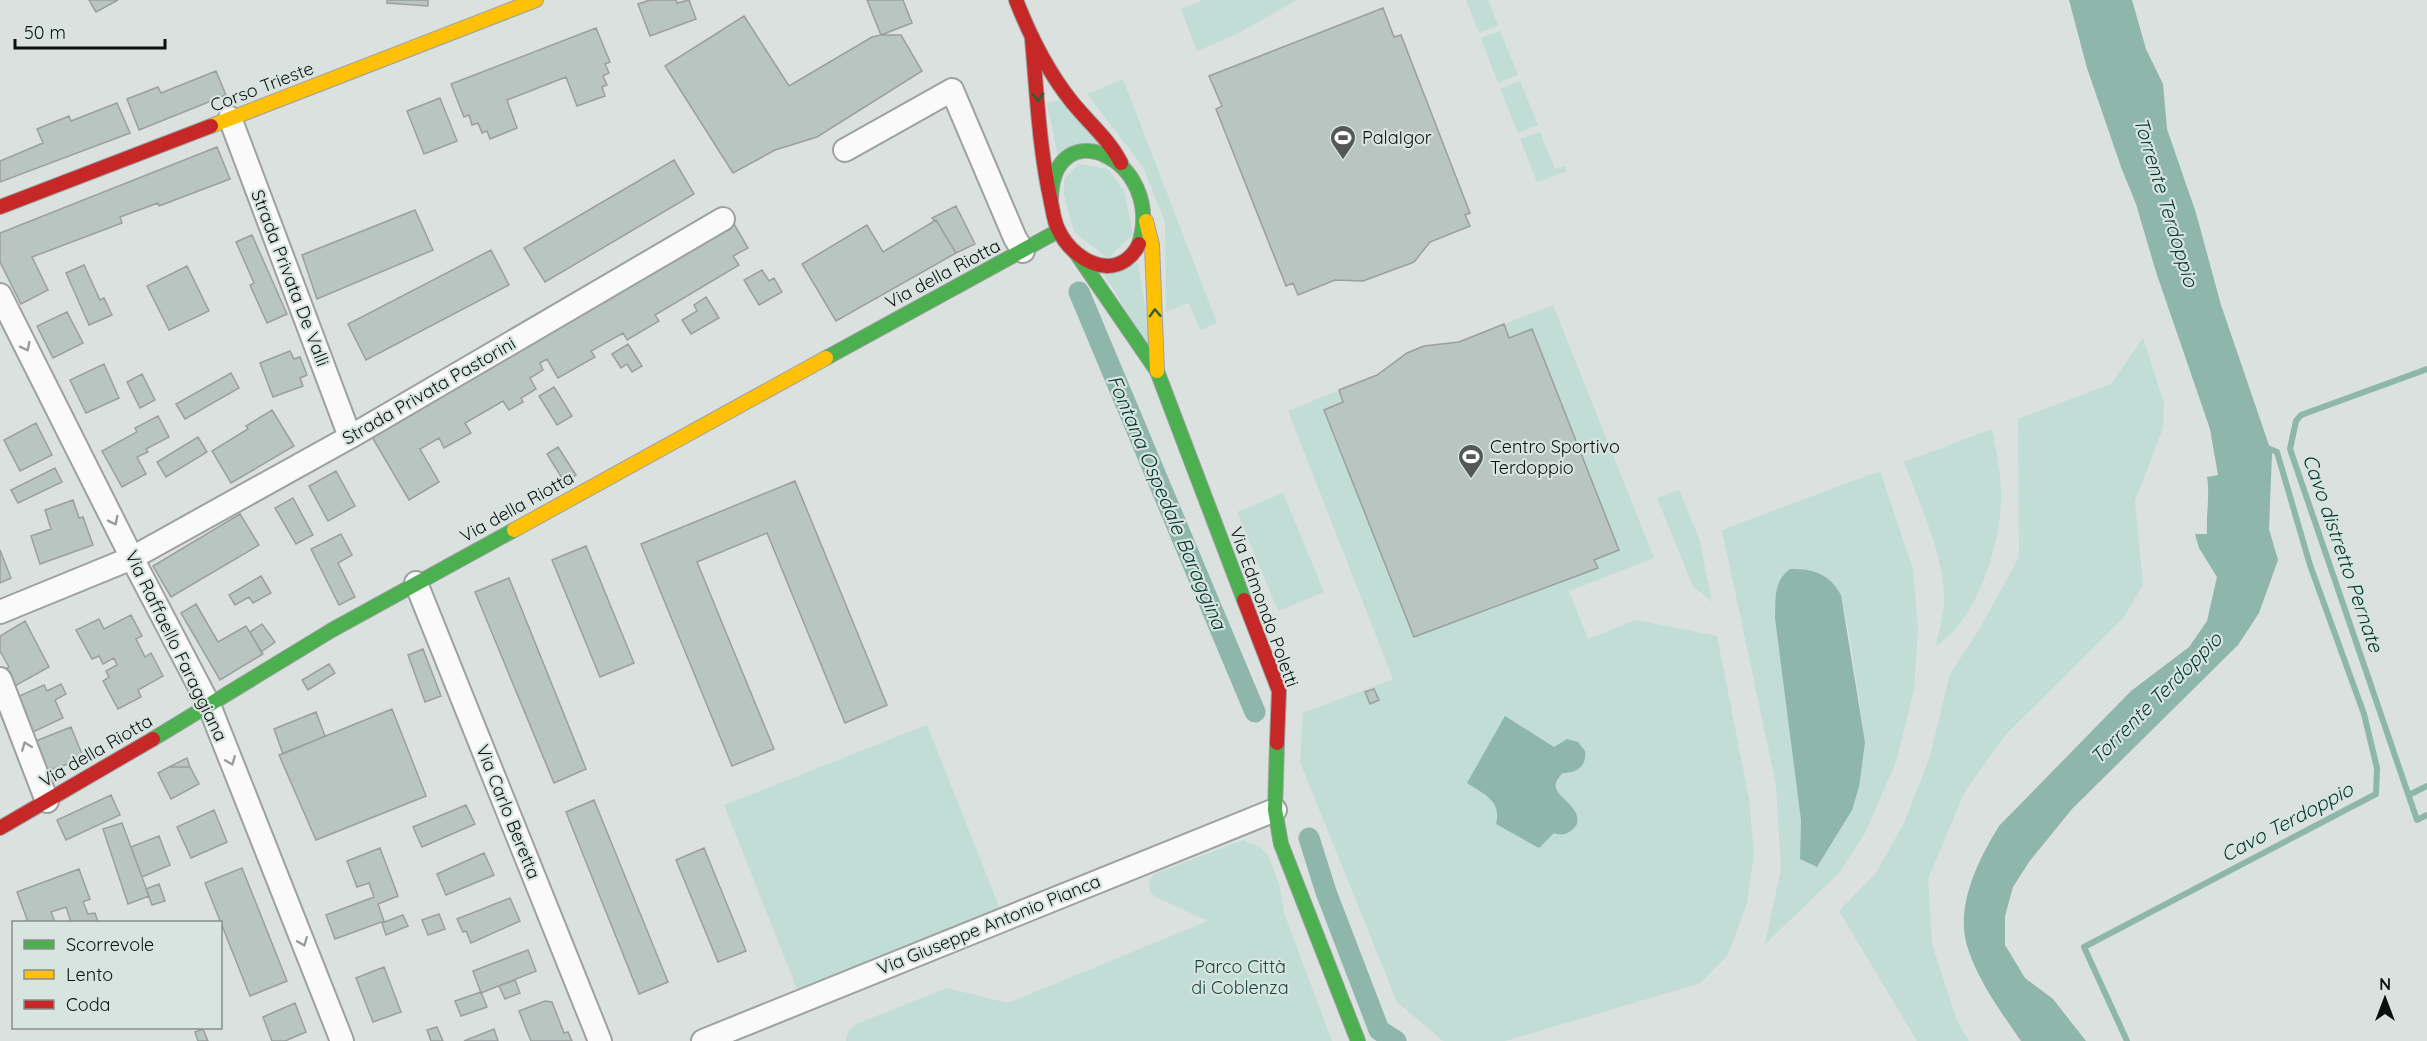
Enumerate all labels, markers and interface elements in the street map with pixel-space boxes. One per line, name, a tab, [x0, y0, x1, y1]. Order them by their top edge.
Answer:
scale bar	[15, 12, 165, 50]
text: 50 m	[24, 21, 66, 44]
street label: Corso Trieste	[207, 56, 317, 117]
one-way arrow	[1031, 93, 1044, 102]
water label: Torrente Terdoppio	[2129, 114, 2204, 291]
sports icon: PalaIgor	[1328, 123, 1358, 161]
place label: PalaIgor	[1362, 126, 1432, 149]
street label: Strada Privata De Valli	[246, 186, 335, 369]
street label: Via della Riotta	[881, 234, 1004, 313]
one-way arrow	[1148, 308, 1161, 317]
street label: Strada Privata Pastorini	[338, 332, 520, 450]
one-way arrow	[19, 341, 31, 352]
water label: Fontana Ospedale Baraggina	[1102, 371, 1233, 634]
place label: Centro Sportivo Terdoppio	[1490, 435, 1620, 479]
sports icon: Centro Sportivo Terdoppio	[1456, 442, 1486, 480]
water label: Cavo distretto Pernate	[2298, 451, 2389, 656]
street label: Via della Riotta	[456, 466, 578, 547]
one-way arrow	[106, 515, 118, 526]
street label: Via Edmondo Poletti	[1225, 524, 1304, 690]
street label: Via Raffaello Faraggiana	[120, 547, 233, 745]
water label: Torrente Terdoppio	[2085, 626, 2227, 769]
street label: Via della Riotta	[35, 709, 156, 792]
one-way arrow	[21, 741, 33, 752]
street label: Via Carlo Beretta	[471, 741, 546, 882]
one-way arrow	[224, 755, 237, 766]
water label: Cavo Terdoppio	[2216, 776, 2358, 867]
street label: Via Giuseppe Antonio Pianca	[874, 869, 1104, 980]
legend	[12, 921, 222, 1029]
text: Scorrevole	[66, 933, 154, 956]
one-way arrow	[296, 936, 308, 947]
park label: Parco Città di Coblenza	[1191, 955, 1289, 999]
text: Lento	[66, 963, 113, 986]
north arrow	[2355, 969, 2415, 1029]
text: N	[2379, 974, 2391, 994]
text: Coda	[66, 993, 110, 1016]

